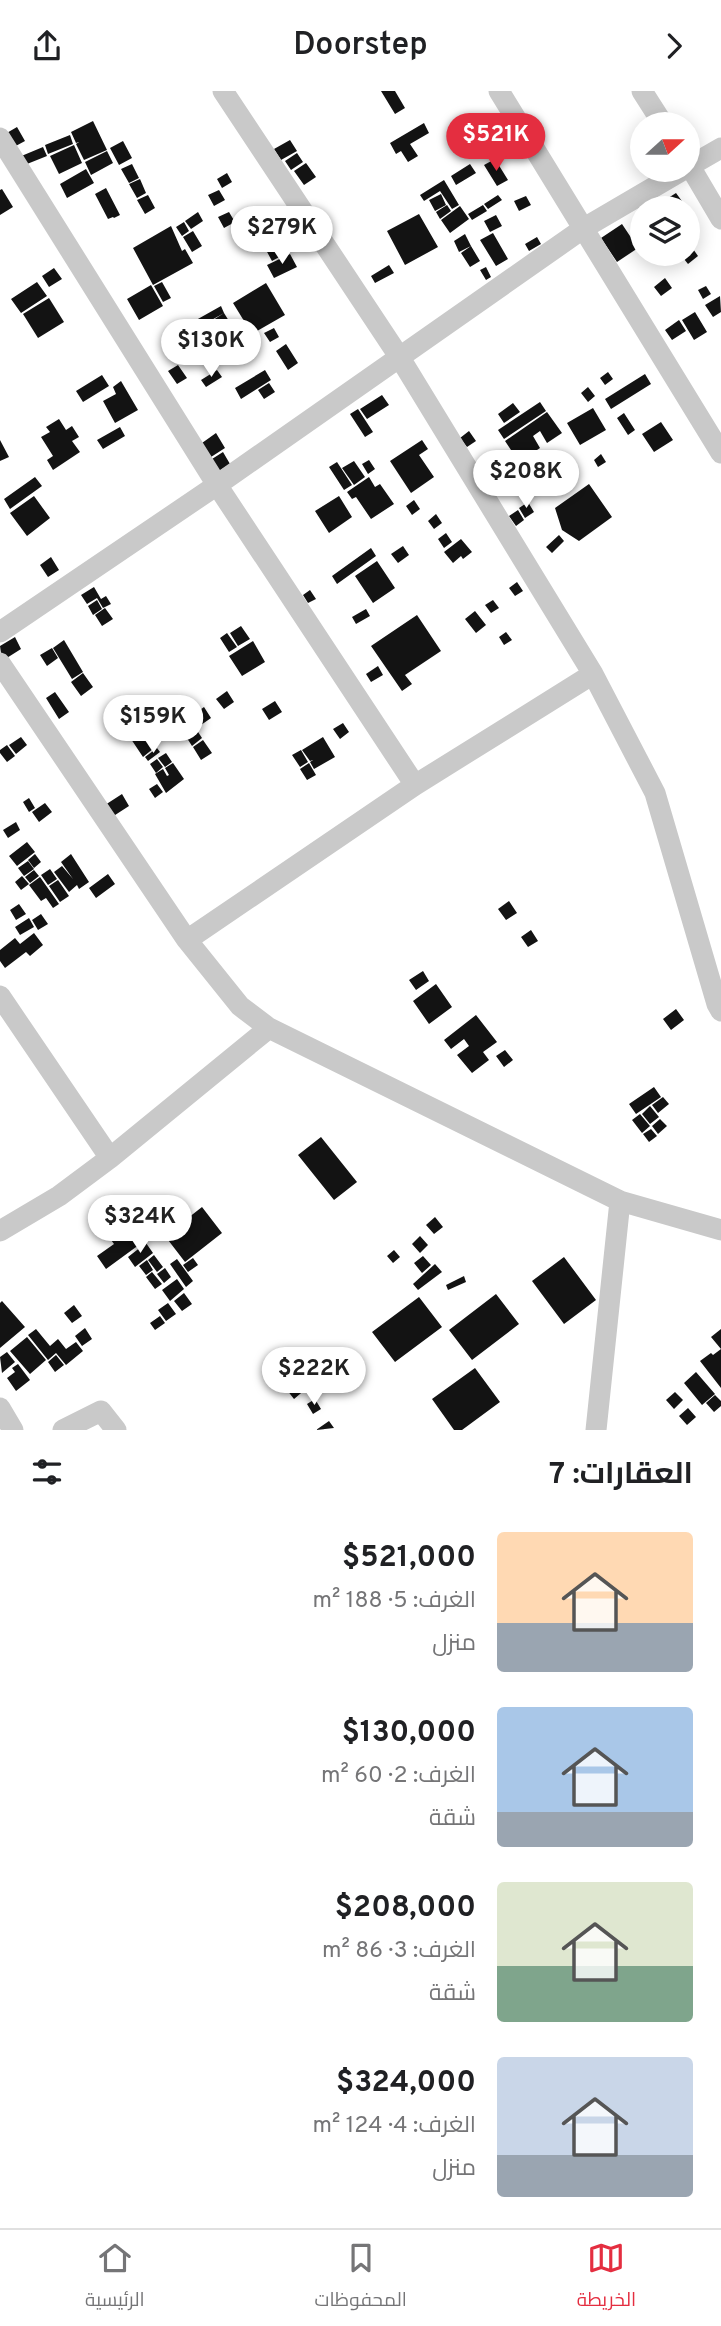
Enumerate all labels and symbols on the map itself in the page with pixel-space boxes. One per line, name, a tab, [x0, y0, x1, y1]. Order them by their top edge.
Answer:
north arrow	[630, 112, 700, 182]
pin: $521K	[447, 113, 545, 173]
pin: $279K	[233, 207, 331, 266]
pin: $130K	[162, 320, 260, 379]
pin: $208K	[477, 451, 575, 510]
pin: $159K	[104, 695, 202, 755]
pin: $324K	[91, 1195, 189, 1255]
pin: $222K	[265, 1347, 363, 1407]

